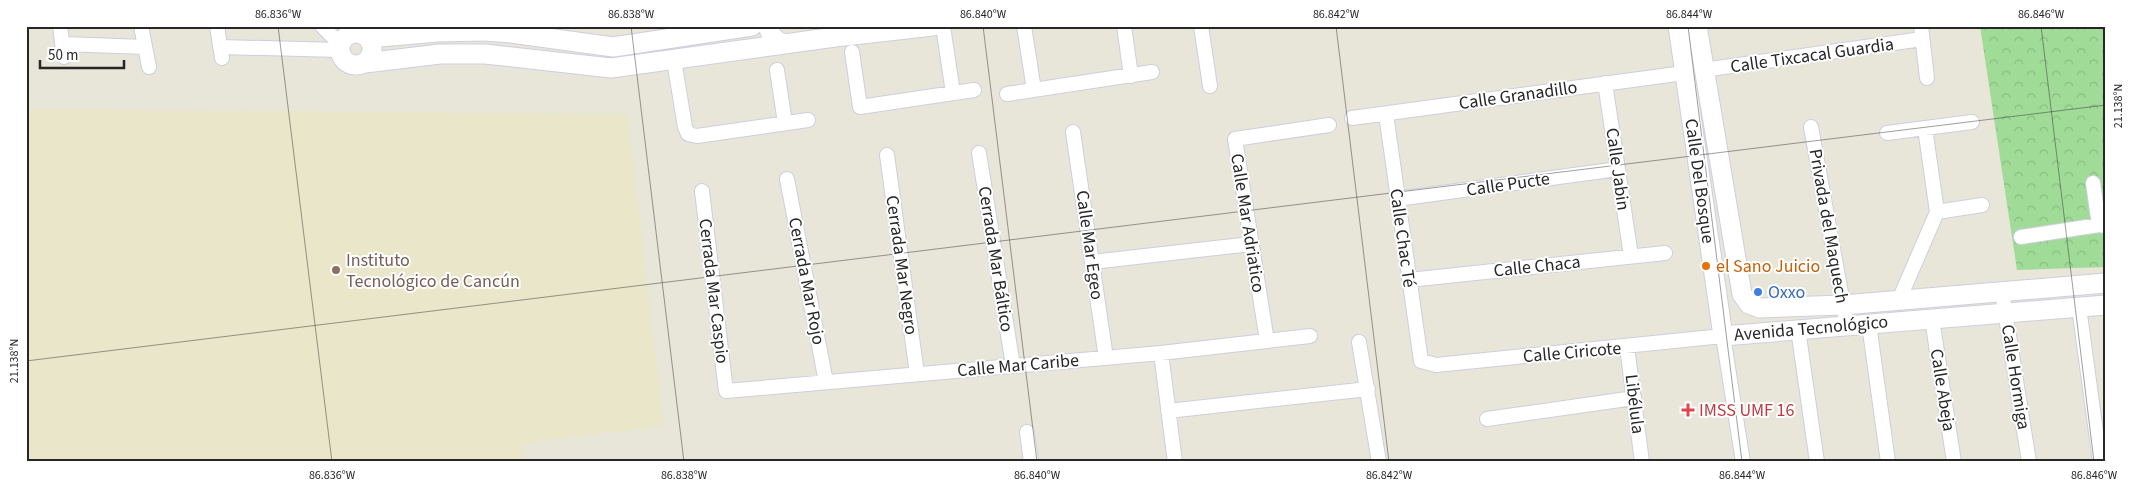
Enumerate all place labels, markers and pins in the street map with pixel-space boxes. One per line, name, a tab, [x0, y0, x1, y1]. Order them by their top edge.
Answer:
place label: Instituto Tecnológico de Cancún	[346, 248, 520, 294]
place label: el Sano Juicio	[1716, 254, 1820, 279]
marker: el Sano Juicio	[1700, 260, 1712, 272]
marker: Instituto Tecnológico de Cancún	[330, 264, 342, 276]
place label: Oxxo	[1768, 280, 1805, 305]
marker: Oxxo	[1752, 286, 1764, 298]
place label: IMSS UMF 16	[1699, 398, 1795, 423]
marker: IMSS UMF 16	[1681, 403, 1695, 417]

